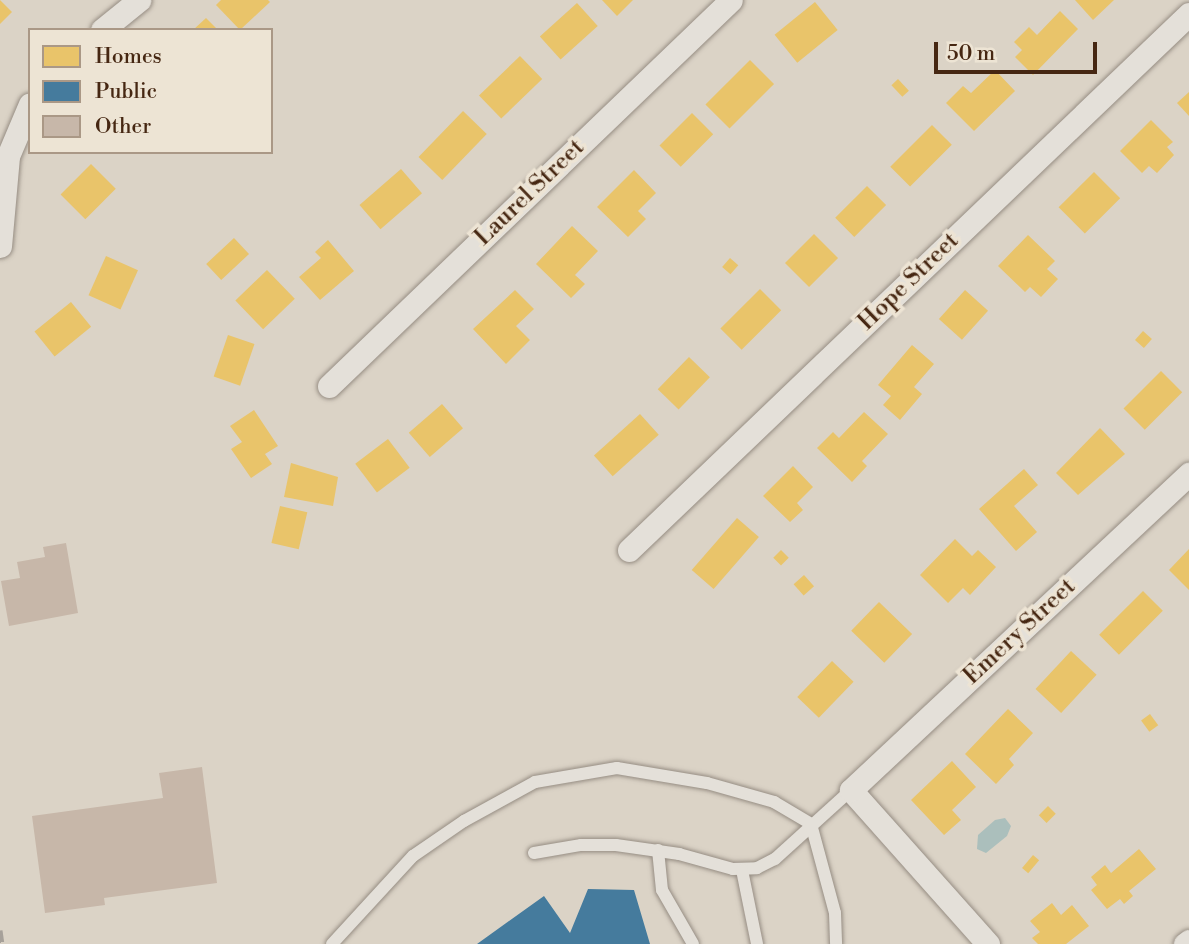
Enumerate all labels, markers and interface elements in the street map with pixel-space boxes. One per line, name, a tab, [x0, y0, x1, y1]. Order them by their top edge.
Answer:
legend	[28, 28, 273, 154]
scale bar	[937, 28, 1100, 72]
text: 50 m	[947, 41, 995, 67]
text: Homes	[95, 44, 162, 70]
text: Public	[95, 79, 157, 105]
text: Other	[95, 114, 151, 140]
street label: Laurel Street	[469, 134, 591, 252]
street label: Hope Street	[853, 227, 965, 337]
street label: Emery Street	[958, 573, 1082, 691]

